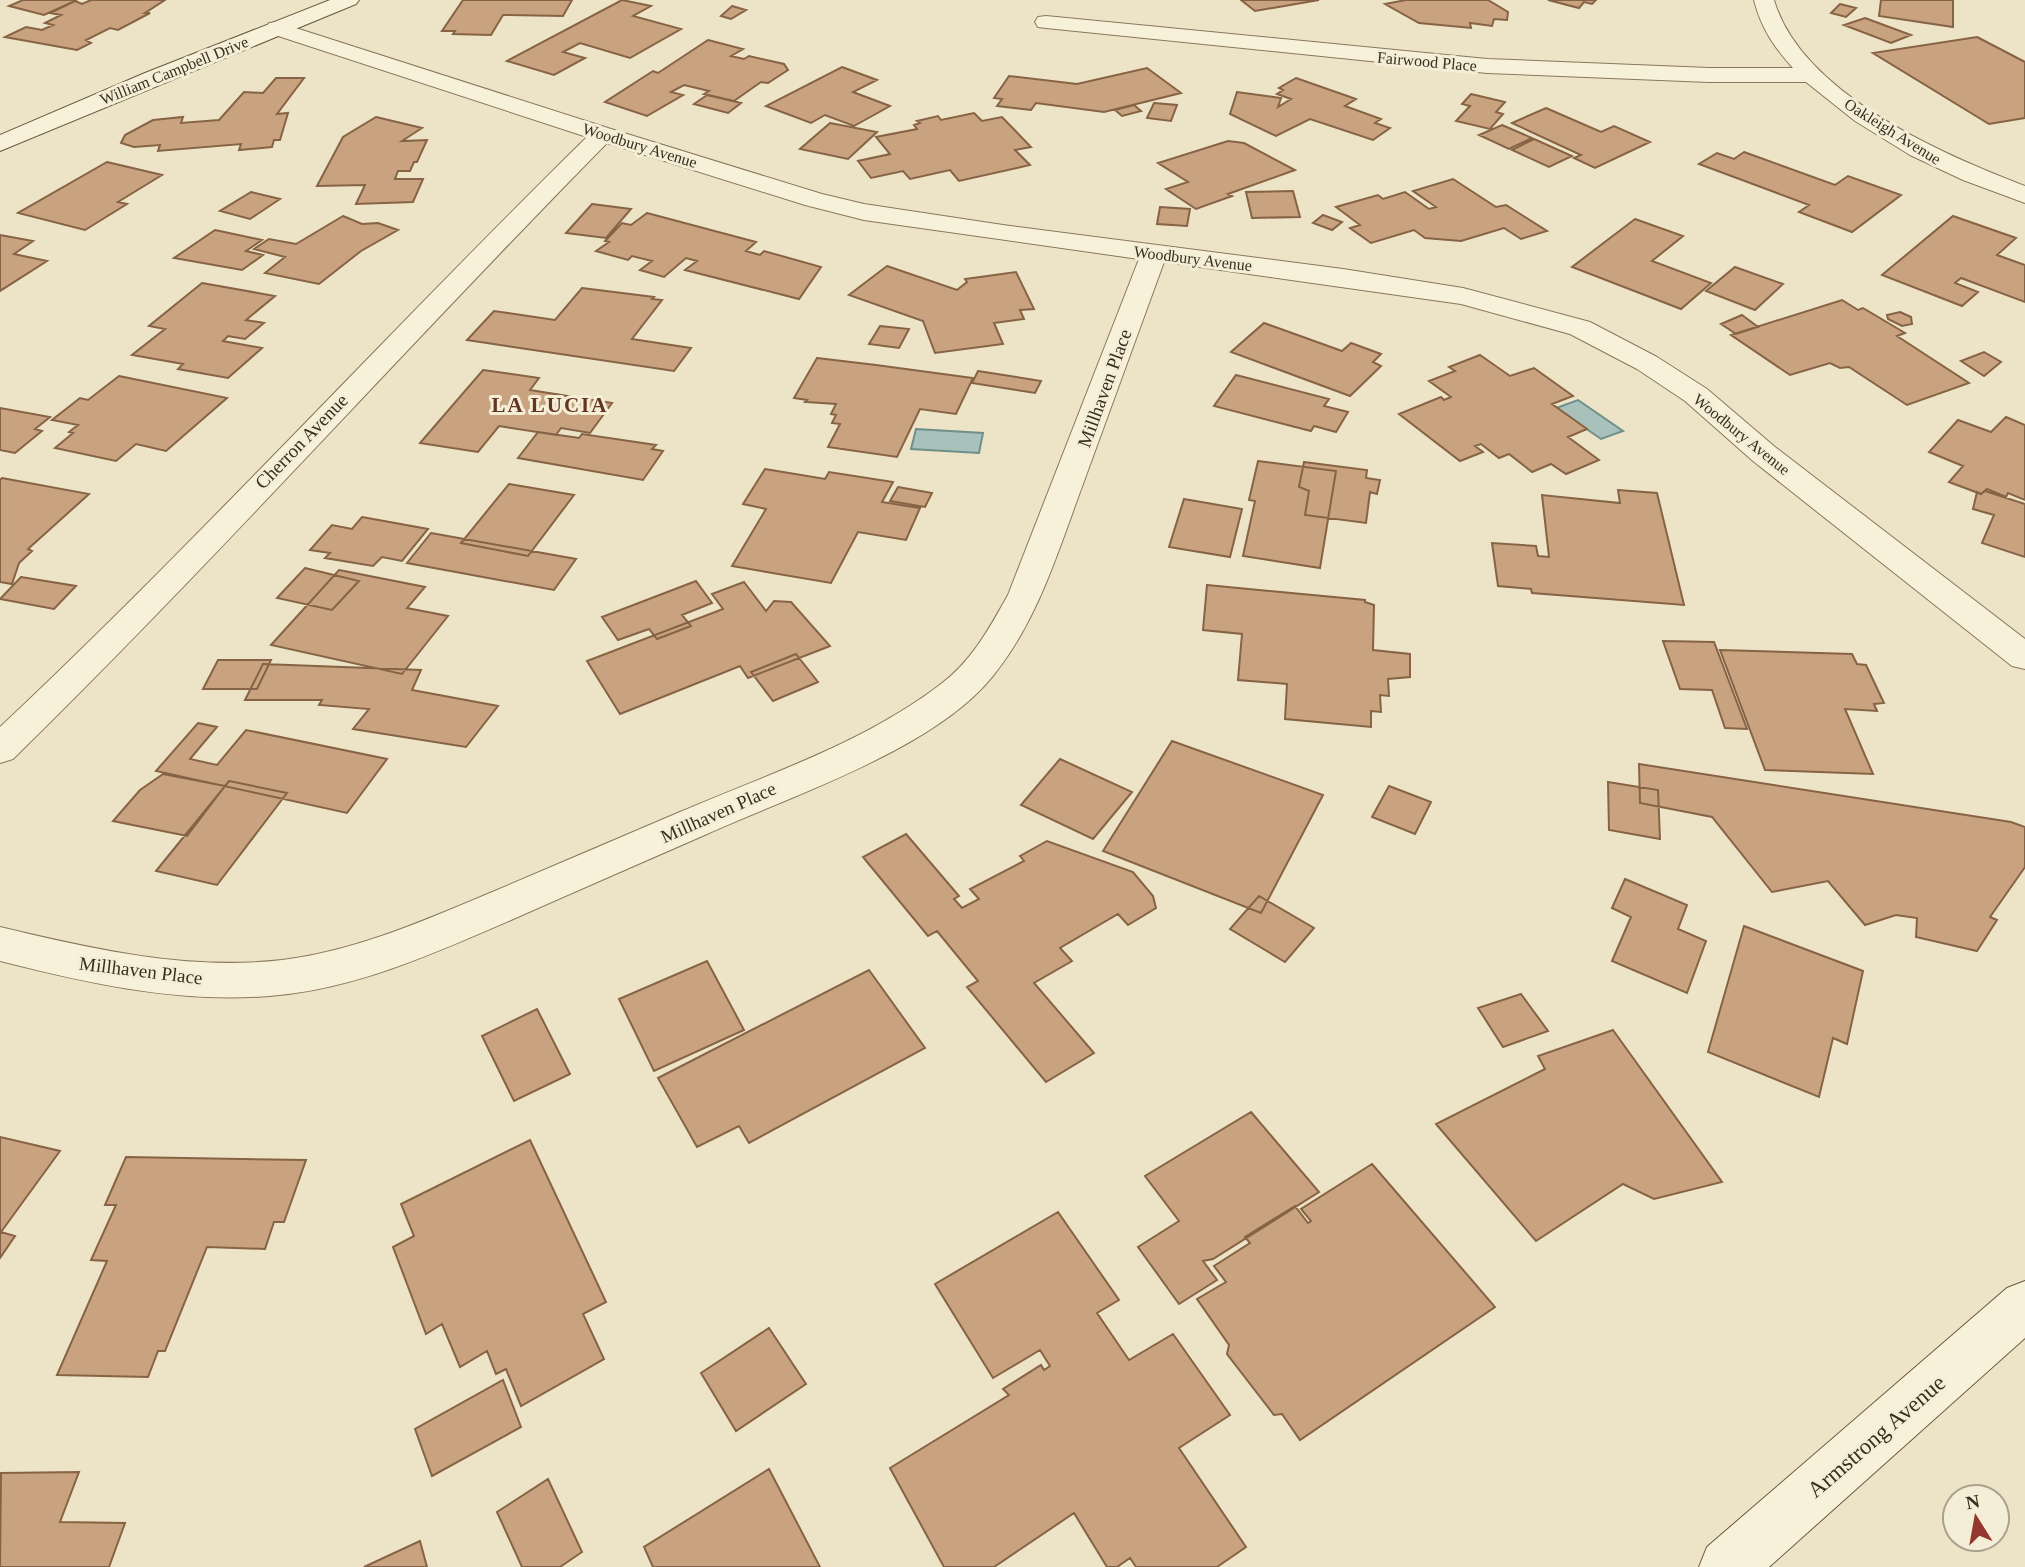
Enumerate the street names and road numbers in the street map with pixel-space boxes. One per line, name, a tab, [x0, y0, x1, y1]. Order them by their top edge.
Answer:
street label: William Campbell Drive	[98, 33, 251, 109]
street label: Fairwood Place	[1376, 49, 1477, 74]
street label: Oakleigh Avenue	[1841, 95, 1944, 169]
street label: Woodbury Avenue	[580, 120, 699, 172]
street label: Woodbury Avenue	[1133, 243, 1253, 275]
street label: Millhaven Place	[1073, 326, 1136, 450]
street label: Cherron Avenue	[251, 390, 352, 493]
street label: Woodbury Avenue	[1690, 390, 1793, 479]
street label: Millhaven Place	[657, 778, 779, 847]
street label: Millhaven Place	[78, 953, 204, 988]
street label: Armstrong Avenue	[1802, 1370, 1950, 1503]

